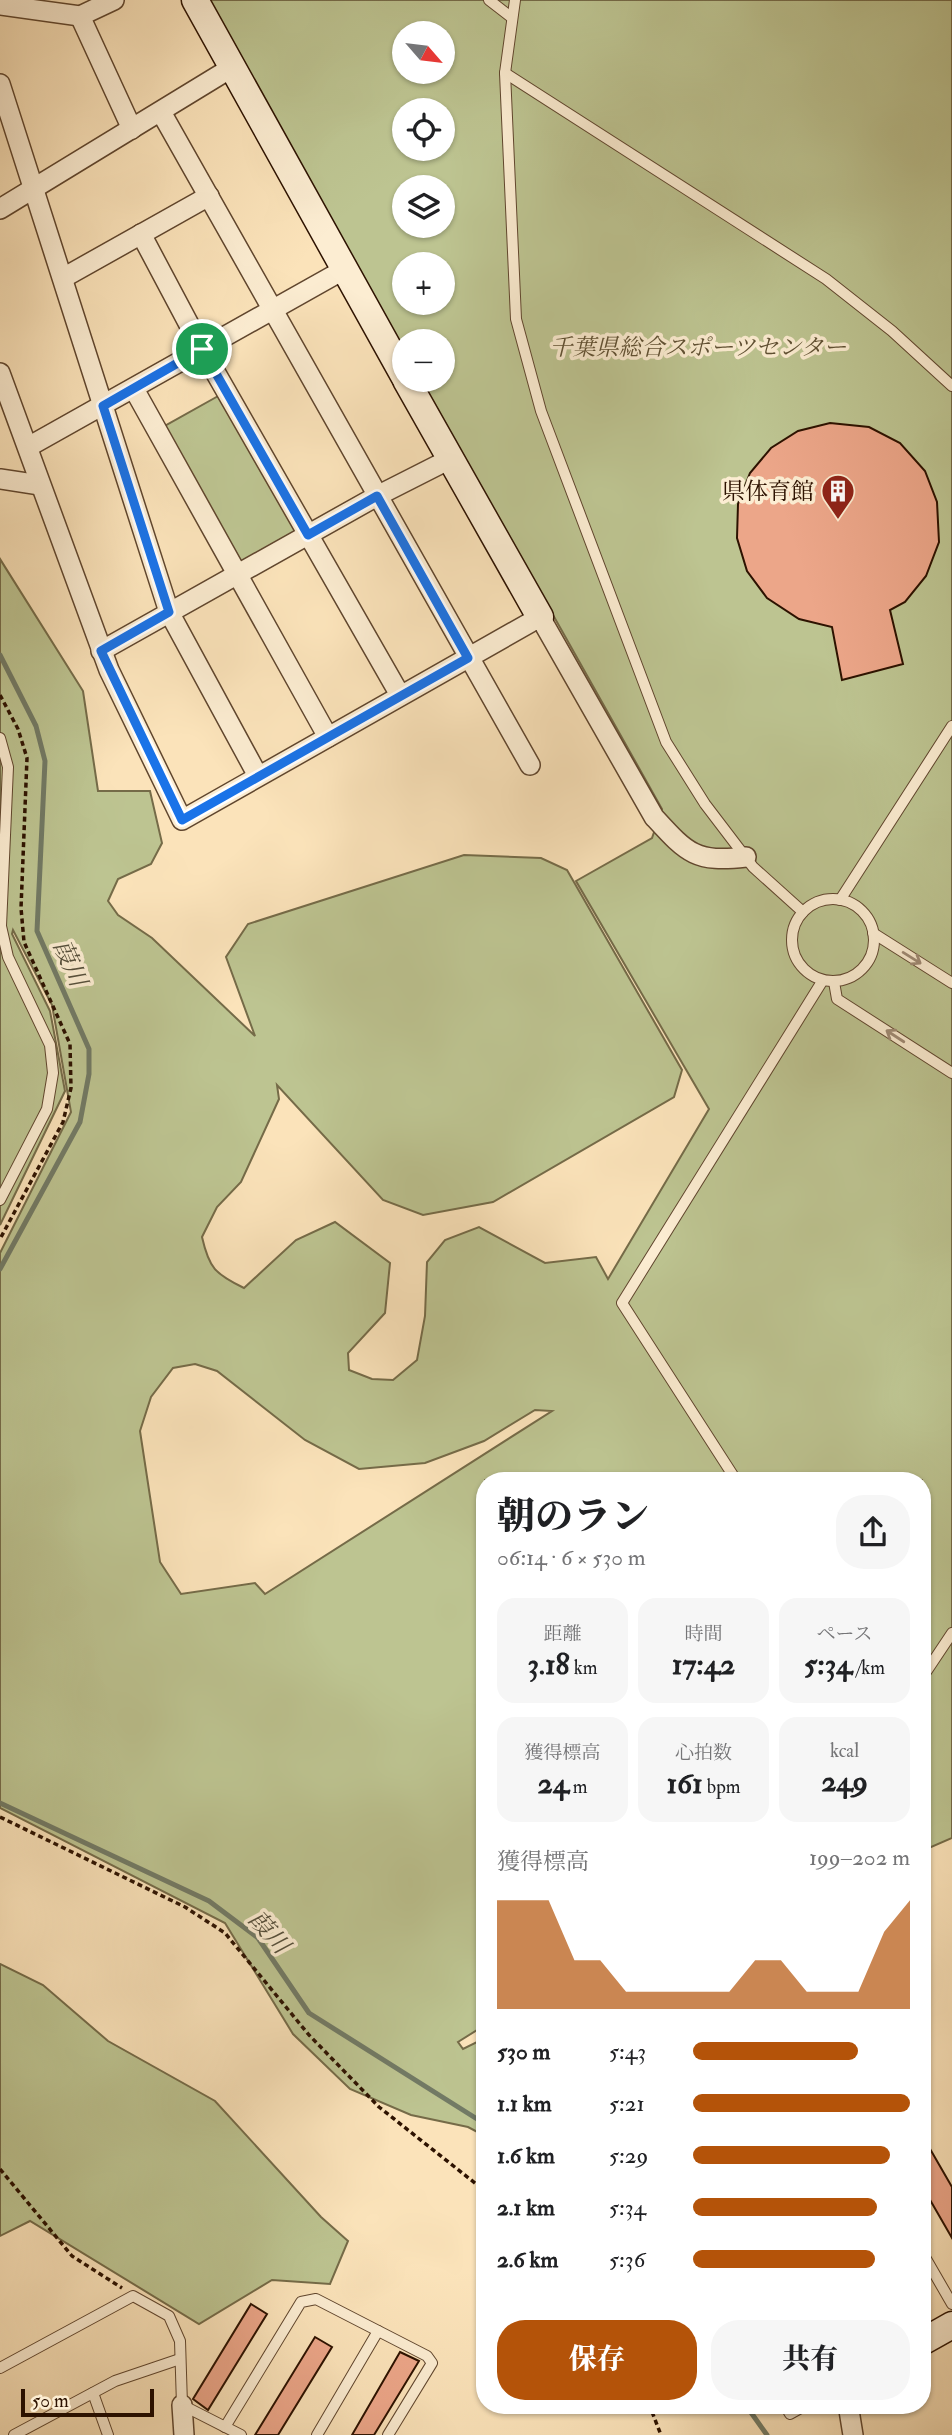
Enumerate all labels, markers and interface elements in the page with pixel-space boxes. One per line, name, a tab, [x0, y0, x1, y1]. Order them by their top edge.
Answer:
north arrow	[392, 21, 455, 84]
map controls	[392, 21, 455, 392]
button: locate	[392, 98, 455, 161]
button: layers	[392, 175, 455, 238]
button: +	[392, 252, 455, 315]
pin	[172, 319, 232, 379]
button: −	[392, 329, 455, 392]
icon: arrive	[183, 330, 221, 368]
park label: 千葉県総合スポーツセンター	[549, 333, 847, 362]
building icon: 県体育館	[819, 472, 857, 521]
place label: 県体育館	[722, 477, 814, 506]
water label: 葭川	[46, 935, 95, 994]
one-way arrow	[902, 952, 922, 966]
one-way arrow	[886, 1029, 905, 1043]
text: 朝のラン	[497, 1493, 649, 1541]
button: share	[836, 1495, 910, 1569]
text: 06:14 · 6 × 530 m	[497, 1543, 646, 1572]
text: 距離	[543, 1622, 582, 1646]
text: 時間	[684, 1622, 723, 1646]
text: ペース	[816, 1622, 873, 1646]
text: 3.18	[528, 1646, 570, 1683]
text: 17:42	[672, 1646, 735, 1683]
text: 5:34	[804, 1646, 852, 1683]
text: km	[570, 1656, 597, 1680]
text: /km	[852, 1656, 885, 1680]
text: kcal	[830, 1739, 859, 1763]
text: 獲得標高	[524, 1741, 601, 1765]
text: 心拍数	[675, 1741, 732, 1765]
text: 249	[821, 1763, 868, 1800]
text: 24	[537, 1765, 569, 1802]
text: 161	[667, 1765, 703, 1802]
text: m	[569, 1775, 588, 1799]
text: bpm	[703, 1775, 740, 1799]
text: 199–202 m	[809, 1843, 910, 1872]
text: 獲得標高	[497, 1847, 589, 1876]
water label: 葭川	[241, 1904, 298, 1963]
text: 530 m	[497, 2037, 550, 2066]
text: 5:43	[609, 2037, 646, 2066]
text: 1.1 km	[497, 2089, 552, 2118]
text: 5:21	[609, 2089, 645, 2118]
text: 1.6 km	[497, 2141, 555, 2170]
text: 5:29	[609, 2141, 648, 2170]
text: 2.1 km	[497, 2193, 555, 2222]
text: 5:34	[609, 2193, 646, 2222]
text: 2.6 km	[497, 2245, 558, 2274]
text: 5:36	[609, 2245, 645, 2274]
button: 保存	[497, 2320, 697, 2400]
button: 共有	[711, 2320, 910, 2400]
scale bar	[21, 2386, 154, 2418]
text: 50 m	[32, 2389, 69, 2413]

